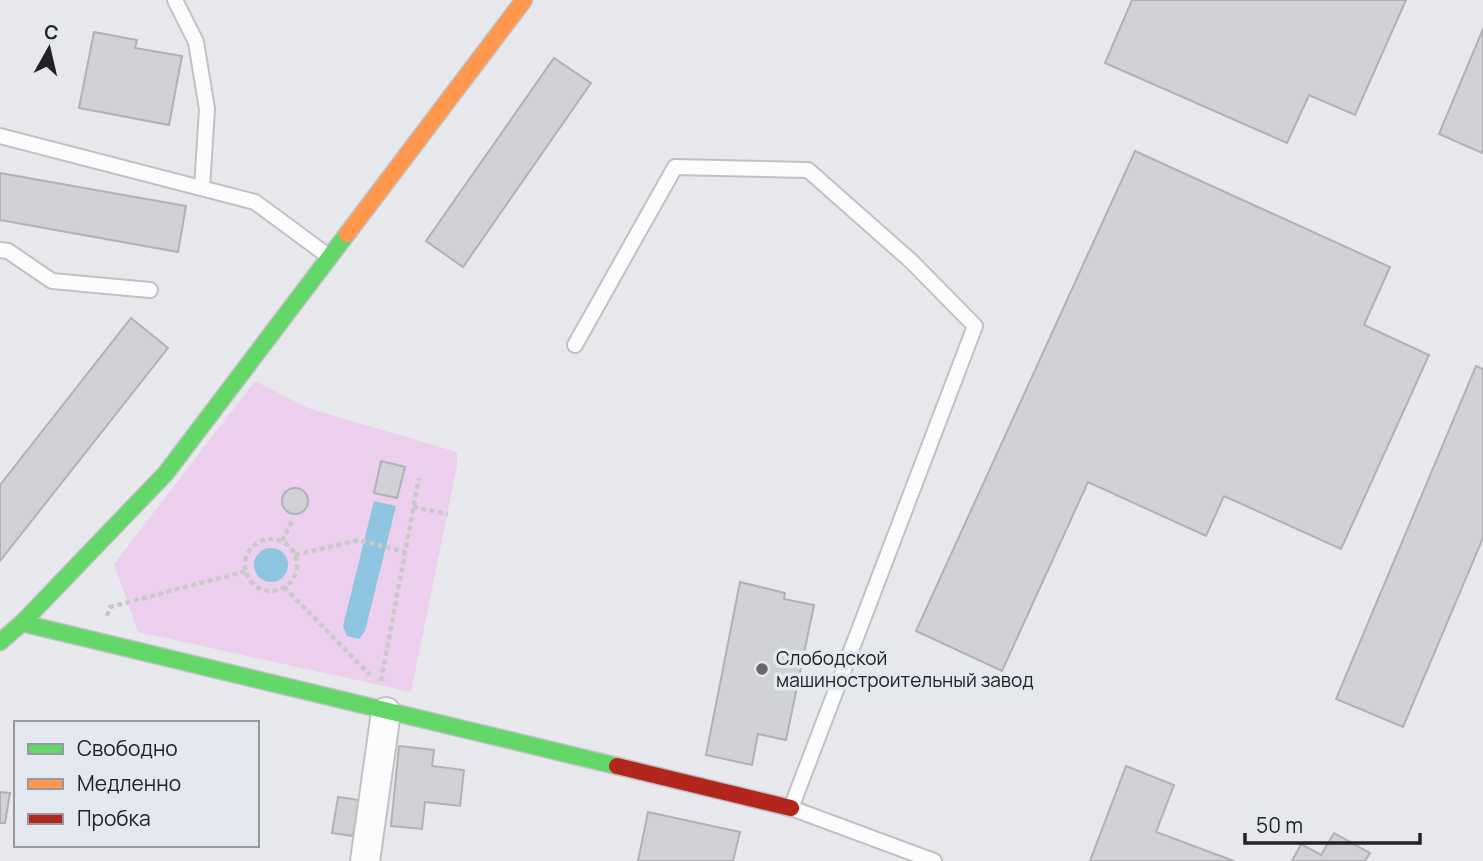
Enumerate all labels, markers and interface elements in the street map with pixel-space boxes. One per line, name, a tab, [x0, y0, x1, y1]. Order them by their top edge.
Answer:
north arrow	[14, 14, 84, 84]
text: С	[43, 18, 60, 46]
place label: Слободской машиностроительный завод	[776, 645, 1034, 693]
marker: Слободской машиностроительный завод	[754, 661, 770, 677]
legend	[14, 721, 259, 847]
text: Свободно	[77, 734, 178, 762]
text: Медленно	[77, 769, 181, 797]
scale bar	[1245, 802, 1420, 846]
text: Пробка	[77, 804, 151, 832]
text: 50 m	[1256, 811, 1303, 839]

